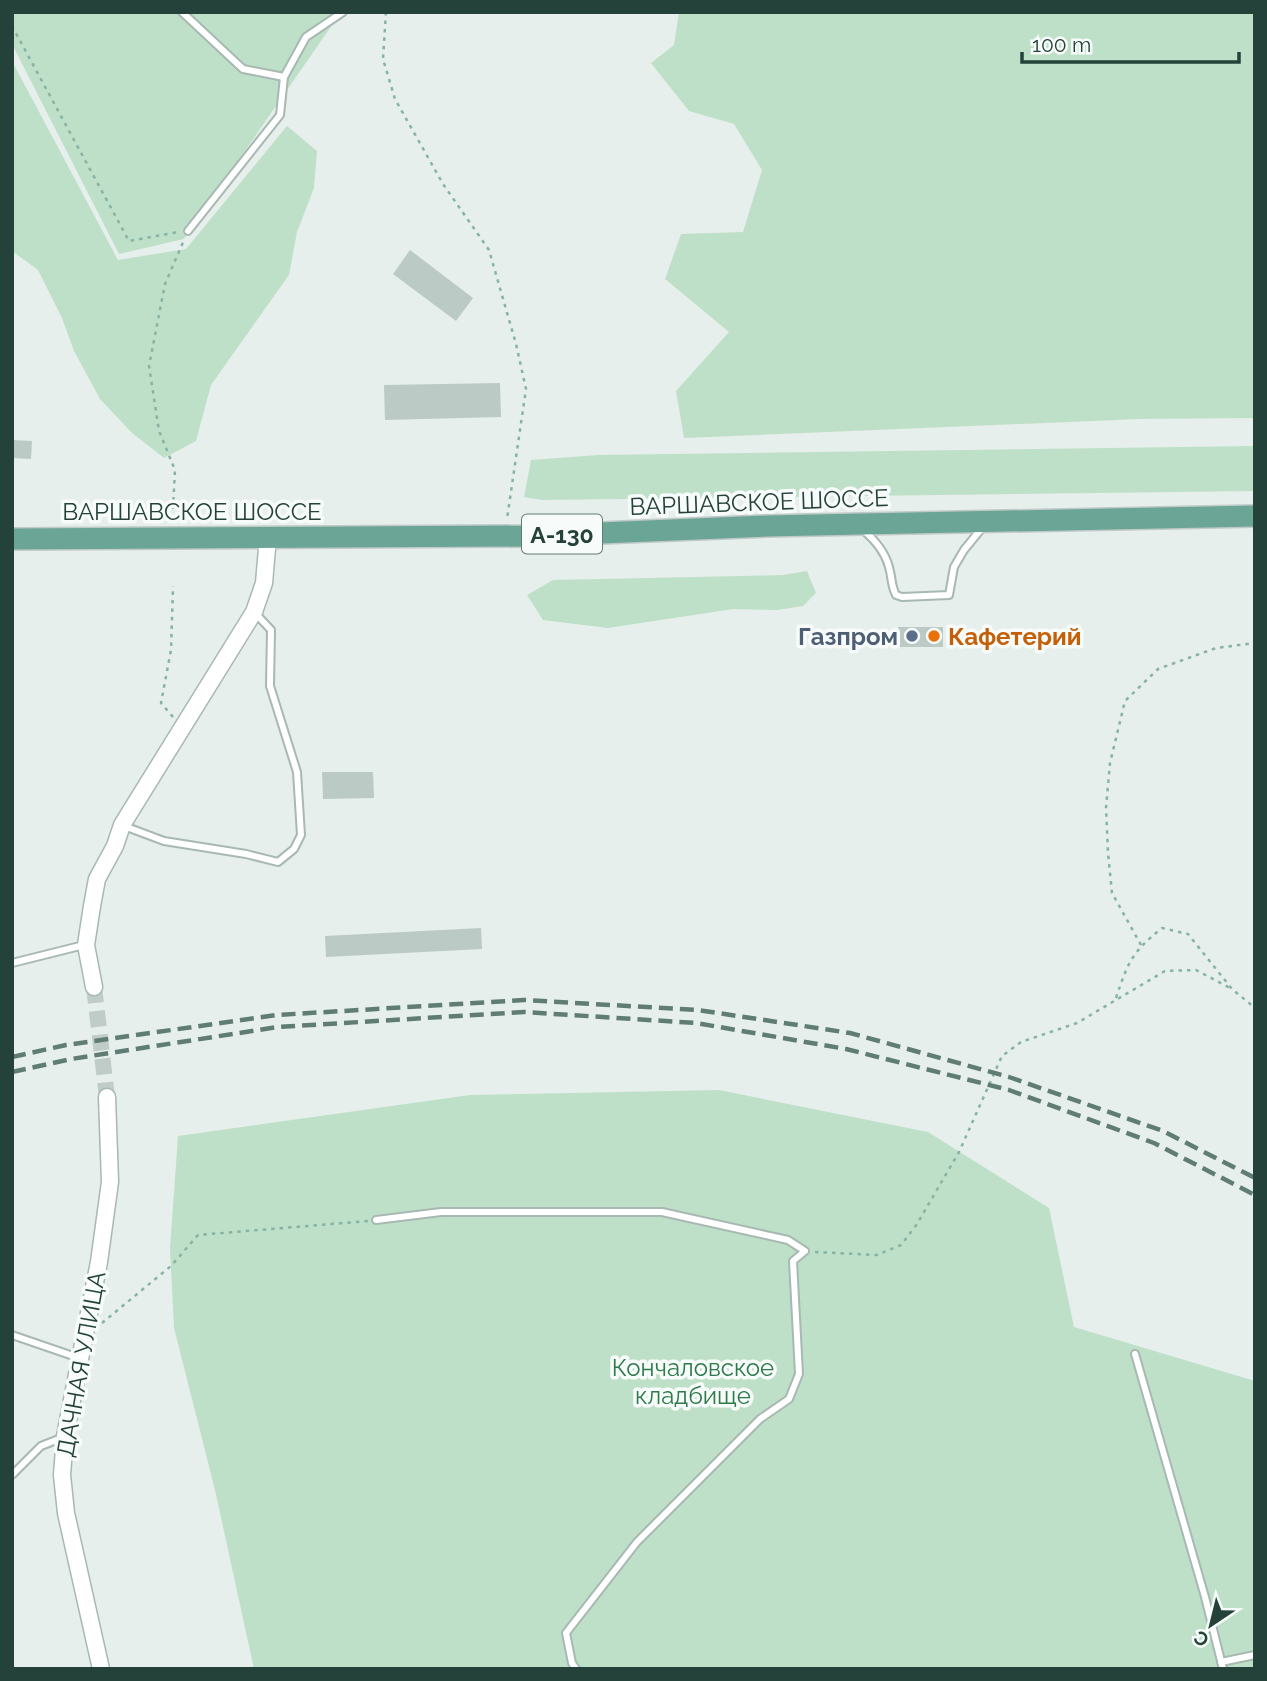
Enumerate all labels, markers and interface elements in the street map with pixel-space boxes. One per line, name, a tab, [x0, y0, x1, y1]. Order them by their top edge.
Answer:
scale bar	[1022, 21, 1239, 65]
text: 100 m	[1032, 32, 1091, 57]
street label: ВАРШАВСКОЕ ШОССЕ	[629, 483, 889, 521]
street label: ВАРШАВСКОЕ ШОССЕ	[62, 497, 322, 526]
road number: А-130	[522, 514, 602, 554]
place label: Газпром	[798, 622, 898, 651]
place label: Кафетерий	[948, 622, 1081, 651]
marker: Газпром	[904, 628, 920, 644]
marker: Кафетерий	[926, 628, 942, 644]
street label: ДАЧНАЯ УЛИЦА	[50, 1269, 112, 1459]
park label: Кончаловское кладбище	[612, 1353, 774, 1410]
north arrow	[1176, 1590, 1246, 1660]
text: С	[1190, 1626, 1213, 1652]

